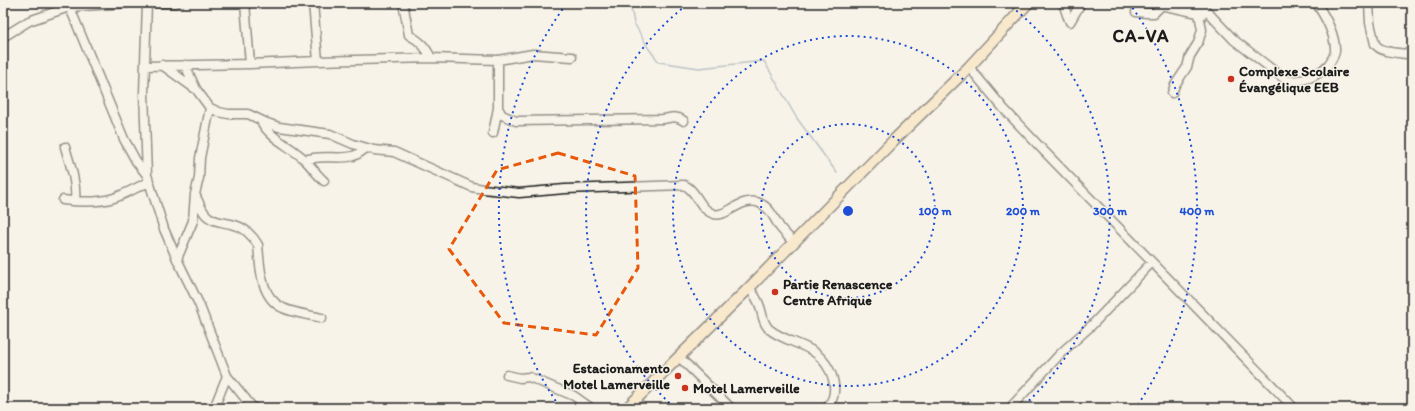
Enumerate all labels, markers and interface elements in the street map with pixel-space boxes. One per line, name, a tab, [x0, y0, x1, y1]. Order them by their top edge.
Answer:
district label: CA-VA	[1113, 25, 1169, 47]
place label: Complexe Scolaire Évangélique EEB	[1239, 63, 1350, 96]
marker: Complexe Scolaire Évangélique EEB	[1226, 74, 1236, 84]
centre of rings	[841, 204, 855, 218]
text: 100 m	[918, 204, 952, 218]
text: 200 m	[1006, 204, 1041, 218]
text: 300 m	[1093, 204, 1128, 218]
text: 400 m	[1180, 204, 1215, 218]
place label: Partie Renascence Centre Afrique	[783, 276, 893, 309]
marker: Partie Renascence Centre Afrique	[770, 287, 780, 297]
place label: Estacionamento Motel Lamerveille	[563, 360, 670, 393]
marker: Estacionamento Motel Lamerveille	[673, 371, 683, 381]
place label: Motel Lamerveille	[693, 380, 800, 397]
marker: Motel Lamerveille	[680, 383, 690, 393]

